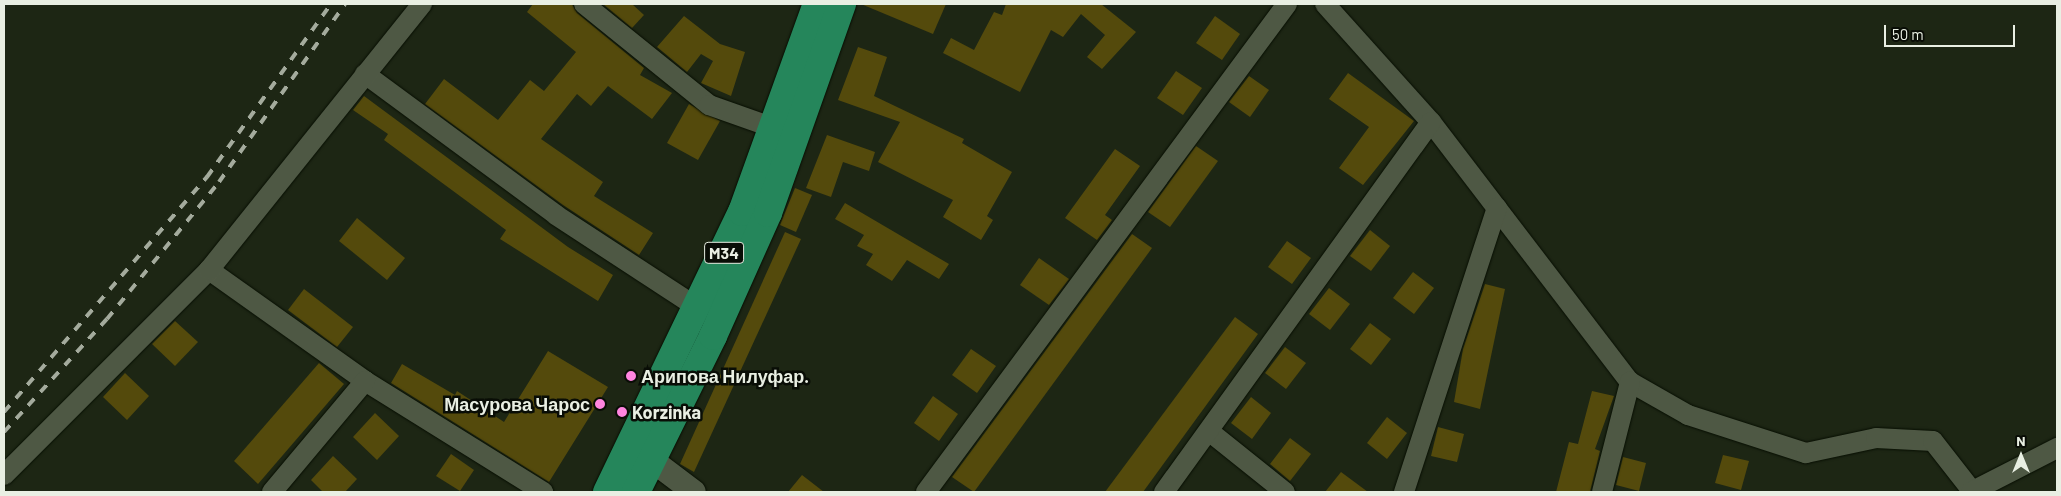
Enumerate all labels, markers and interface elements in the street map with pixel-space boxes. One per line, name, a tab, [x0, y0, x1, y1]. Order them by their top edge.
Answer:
scale bar	[1886, 15, 2017, 47]
text: 50 m	[1892, 25, 1924, 43]
road number: M34	[704, 240, 744, 266]
place label: Арипова Нилуфар.	[641, 365, 809, 387]
marker: Арипова Нилуфар.	[625, 370, 637, 382]
place label: Масурова Чарос	[444, 393, 590, 415]
marker: Масурова Чарос	[594, 398, 606, 410]
place label: Korzinka	[632, 401, 701, 423]
marker: Korzinka	[616, 406, 628, 418]
north arrow	[1996, 431, 2046, 481]
text: N	[2016, 432, 2026, 449]

